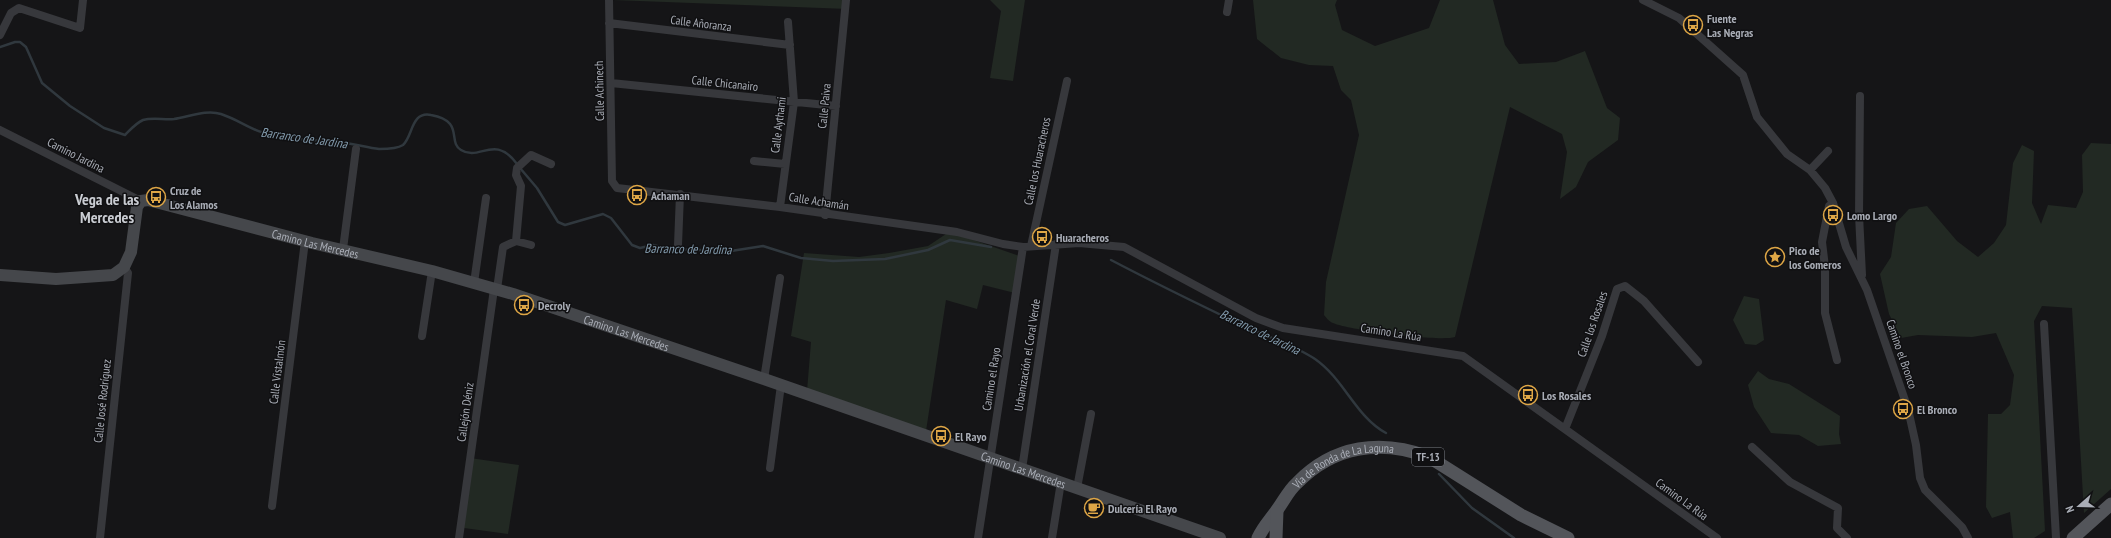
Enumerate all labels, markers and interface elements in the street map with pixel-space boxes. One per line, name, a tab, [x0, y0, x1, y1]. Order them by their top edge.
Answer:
place label: Fuente Las Negras	[1707, 11, 1753, 40]
street label: Calle Añoranza	[670, 12, 733, 34]
bus stop icon: Fuente Las Negras	[1682, 14, 1704, 36]
street label: Calle Achinech	[591, 61, 607, 121]
street label: Calle Chicanairo	[691, 72, 759, 94]
street label: Calle Paiva	[814, 83, 834, 129]
street label: Calle Aythami	[767, 96, 789, 154]
street label: Calle los Huaracheros	[1020, 116, 1054, 206]
water label: Barranco de Jardina	[260, 124, 349, 153]
street label: Camino Jardina	[45, 134, 107, 176]
place label: Cruz de Los Alamos	[170, 183, 218, 212]
bus stop icon: Achaman	[626, 184, 648, 206]
bus stop icon: Cruz de Los Alamos	[145, 186, 167, 208]
place label: Achaman	[650, 188, 690, 203]
district label: Vega de las Mercedes	[74, 189, 139, 227]
street label: Calle Achamán	[788, 189, 850, 213]
bus stop icon: Lomo Largo	[1822, 204, 1844, 226]
place label: Lomo Largo	[1847, 208, 1898, 223]
street label: Camino Las Mercedes	[270, 225, 360, 261]
bus stop icon: Huaracheros	[1031, 226, 1053, 248]
place label: Huaracheros	[1056, 230, 1109, 245]
water label: Barranco de Jardina	[644, 240, 733, 258]
place label: Pico de los Gomeros	[1789, 243, 1841, 272]
place icon: Pico de los Gomeros	[1764, 246, 1786, 268]
street label: Calle los Rosales	[1574, 289, 1610, 359]
bus stop icon: Decroly	[513, 294, 535, 316]
place label: Decroly	[538, 298, 571, 313]
street label: Urbanización el Coral Verde	[1011, 298, 1043, 412]
water label: Barranco de Jardina	[1217, 305, 1304, 359]
street label: Camino Las Mercedes	[582, 311, 671, 354]
street label: Camino el Bronco	[1883, 317, 1921, 391]
street label: Camino La Rúa	[1359, 320, 1423, 344]
street label: Calle Vistalmón	[266, 339, 288, 405]
street label: Camino el Rayo	[979, 346, 1003, 412]
street label: Calle José Rodríguez	[90, 358, 114, 444]
street label: Callejón Déniz	[453, 381, 477, 443]
bus stop icon: Los Rosales	[1517, 384, 1539, 406]
place label: Los Rosales	[1542, 388, 1591, 403]
bus stop icon: El Bronco	[1892, 398, 1914, 420]
place label: El Bronco	[1917, 402, 1958, 417]
bus stop icon: El Rayo	[930, 425, 952, 447]
place label: El Rayo	[955, 429, 987, 444]
street label: Vía de Ronda de La Laguna	[1288, 440, 1395, 492]
street label: Camino Las Mercedes	[979, 448, 1068, 491]
road number: TF-13	[1412, 448, 1444, 466]
street label: Camino La Rúa	[1653, 475, 1711, 523]
north arrow	[2059, 486, 2099, 526]
cafe icon: Dulcería El Rayo	[1083, 497, 1105, 519]
place label: Dulcería El Rayo	[1108, 501, 1178, 516]
text: N	[2062, 504, 2077, 515]

